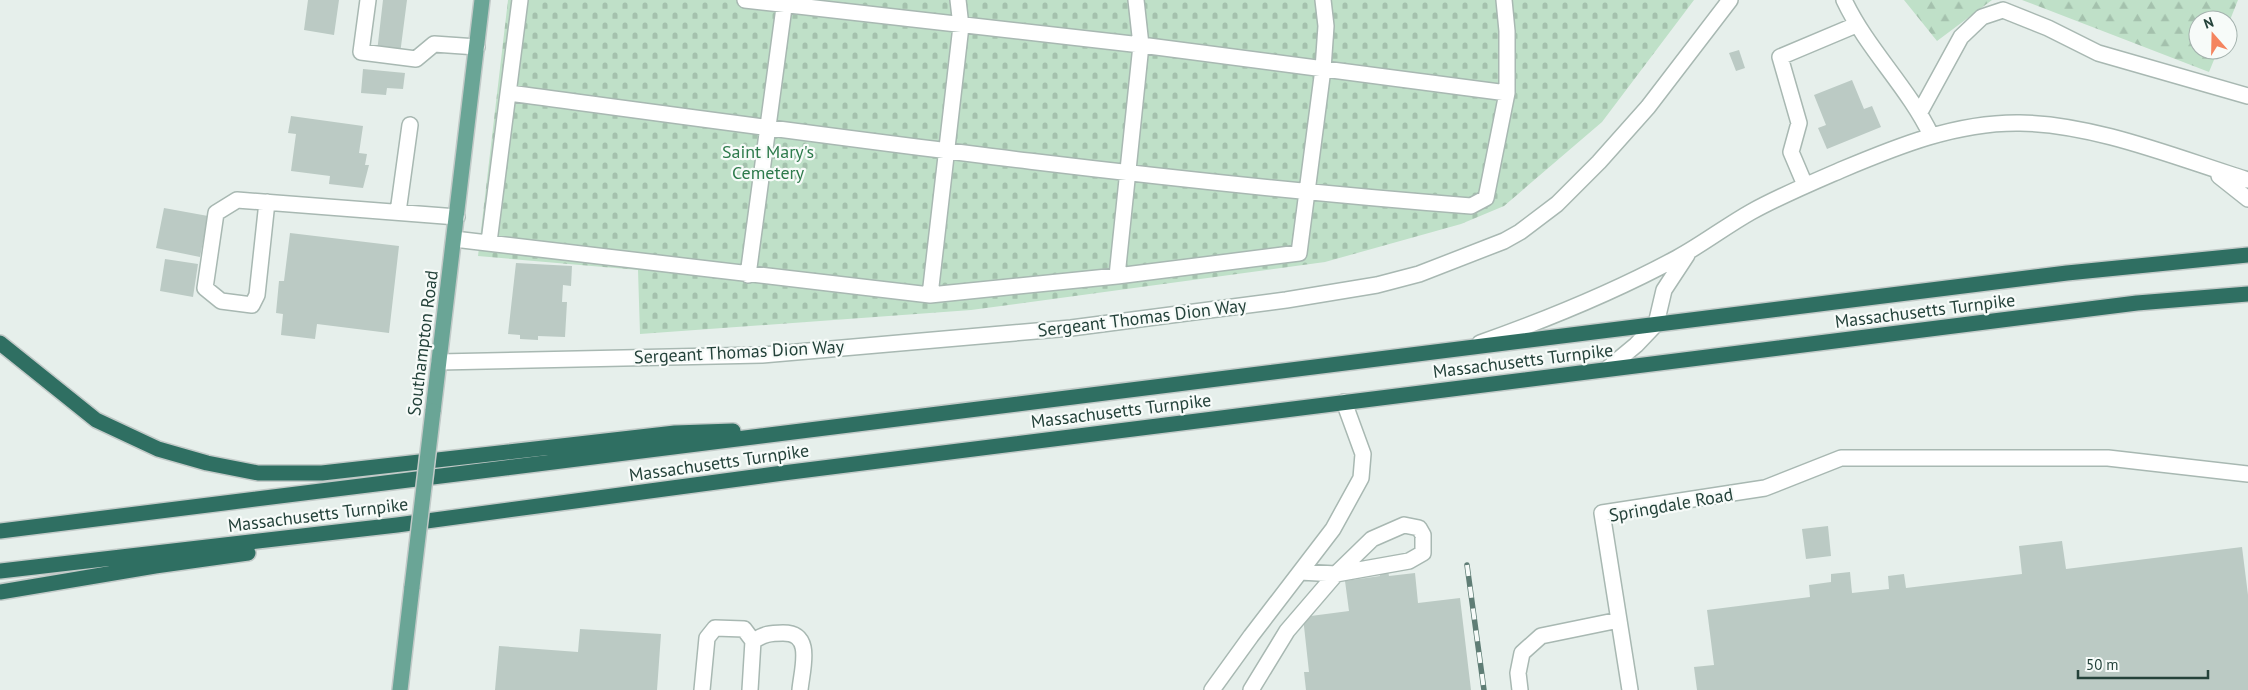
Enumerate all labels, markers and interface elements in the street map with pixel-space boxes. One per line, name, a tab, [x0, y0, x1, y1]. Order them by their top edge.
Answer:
north arrow	[2188, 10, 2238, 60]
text: N	[2201, 13, 2216, 33]
park label: Saint Mary's Cemetery	[722, 140, 814, 184]
street label: Southampton Road	[402, 269, 443, 417]
street label: Massachusetts Turnpike	[1833, 288, 2016, 333]
street label: Sergeant Thomas Dion Way	[1036, 293, 1248, 342]
street label: Sergeant Thomas Dion Way	[633, 334, 845, 368]
street label: Massachusetts Turnpike	[1431, 338, 1614, 383]
street label: Massachusetts Turnpike	[1029, 388, 1212, 433]
street label: Massachusetts Turnpike	[627, 438, 810, 487]
street label: Springdale Road	[1607, 482, 1735, 527]
street label: Massachusetts Turnpike	[226, 492, 409, 537]
scale bar	[2078, 648, 2208, 680]
text: 50 m	[2086, 655, 2119, 674]

